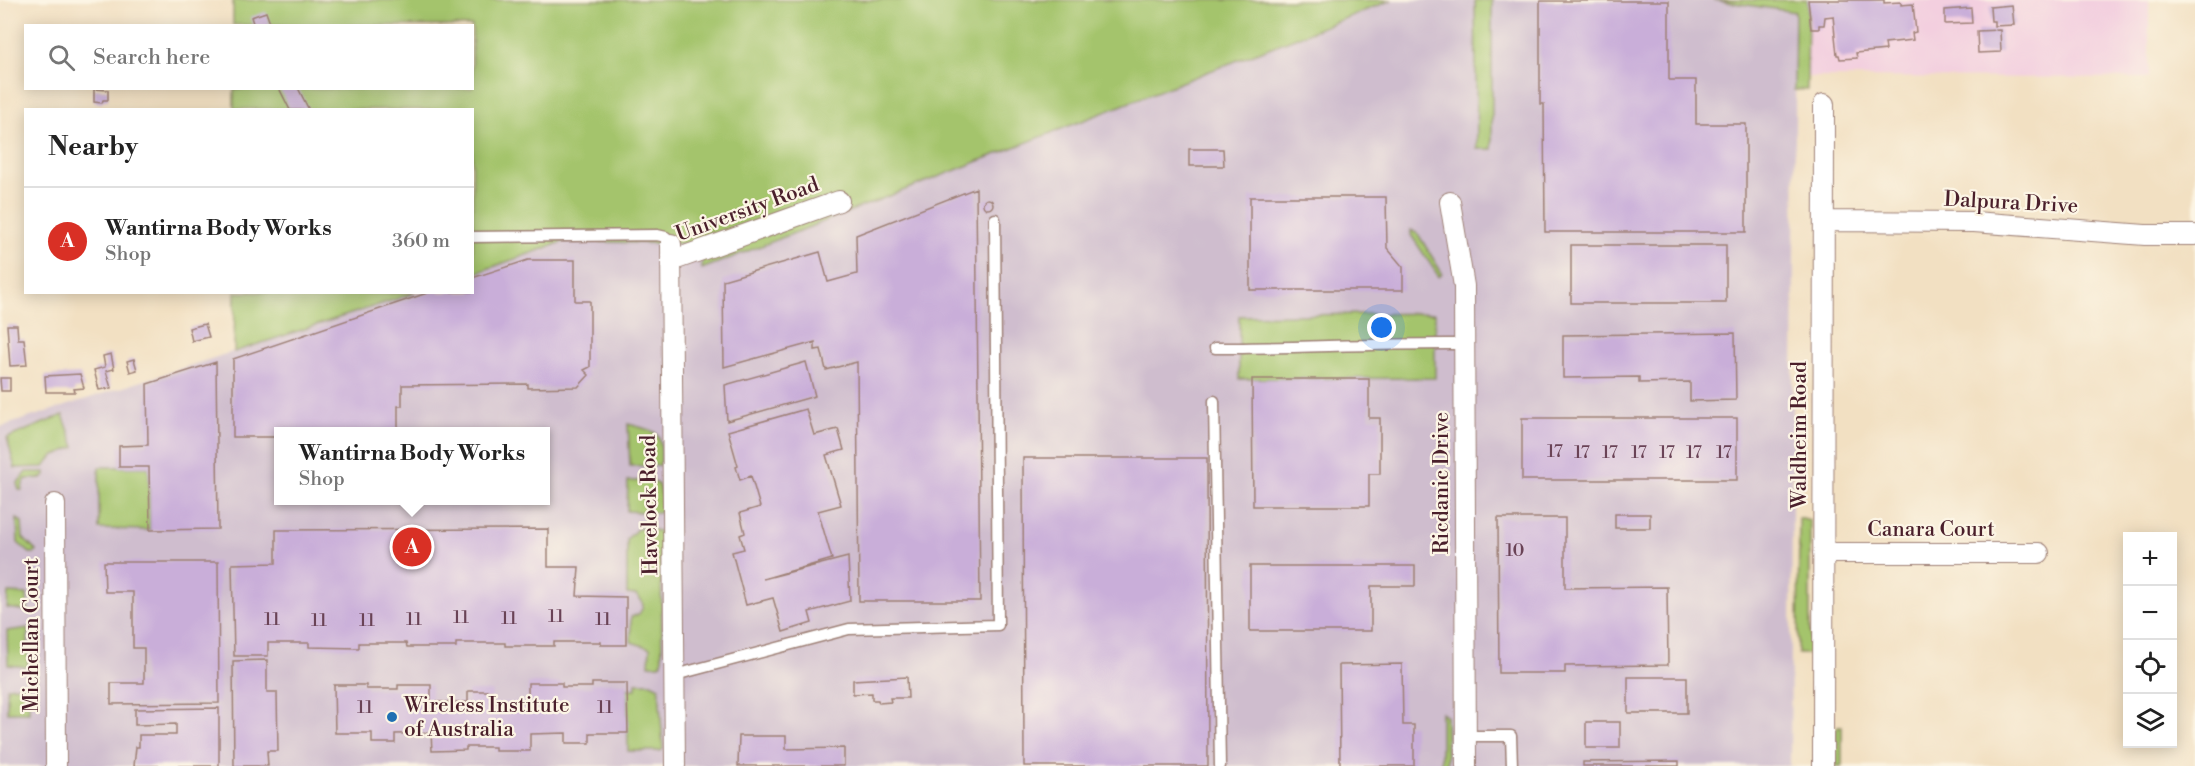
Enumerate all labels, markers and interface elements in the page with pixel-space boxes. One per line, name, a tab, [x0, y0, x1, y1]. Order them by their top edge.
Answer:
search box	[24, 24, 474, 90]
icon: search	[45, 41, 78, 74]
text: Search here	[93, 44, 210, 71]
text: Nearby	[48, 131, 138, 163]
street label: University Road	[672, 172, 823, 248]
street label: Dalpura Drive	[1943, 186, 2079, 220]
text: Wantirna Body Works	[105, 215, 332, 242]
text: A	[60, 229, 75, 254]
text: 360 m	[392, 229, 450, 254]
text: Shop	[105, 242, 151, 267]
your location	[1367, 313, 1396, 342]
street label: Waldheim Road	[1787, 361, 1813, 510]
street label: Ricdanic Drive	[1429, 412, 1455, 554]
popup	[274, 427, 550, 505]
street label: Havelock Road	[636, 434, 664, 576]
text: Wantirna Body Works	[299, 440, 525, 467]
house number: 17	[1547, 440, 1563, 463]
house number: 17	[1574, 441, 1590, 464]
house number: 17	[1602, 441, 1618, 464]
house number: 17	[1631, 441, 1647, 464]
house number: 17	[1659, 441, 1675, 464]
house number: 17	[1686, 441, 1702, 464]
house number: 17	[1716, 441, 1732, 464]
text: Shop	[299, 467, 345, 492]
street label: Canara Court	[1867, 517, 1995, 543]
pin: A	[392, 524, 432, 570]
map controls	[2123, 532, 2177, 748]
button: +	[2123, 532, 2177, 586]
house number: 10	[1505, 539, 1525, 562]
street label: Michellan Court	[19, 557, 45, 712]
button: −	[2123, 586, 2177, 640]
house number: 11	[548, 605, 564, 628]
house number: 11	[453, 606, 469, 629]
house number: 11	[501, 607, 517, 630]
house number: 11	[264, 608, 280, 631]
house number: 11	[406, 608, 422, 631]
house number: 11	[595, 608, 611, 631]
house number: 11	[311, 609, 327, 632]
house number: 11	[359, 609, 375, 632]
button: locate	[2123, 640, 2177, 694]
place label: Wireless Institute of Australia	[403, 693, 570, 743]
button: layers	[2123, 694, 2177, 748]
house number: 11	[357, 696, 373, 719]
house number: 11	[597, 696, 613, 719]
marker: Wireless Institute of Australia	[385, 710, 399, 724]

